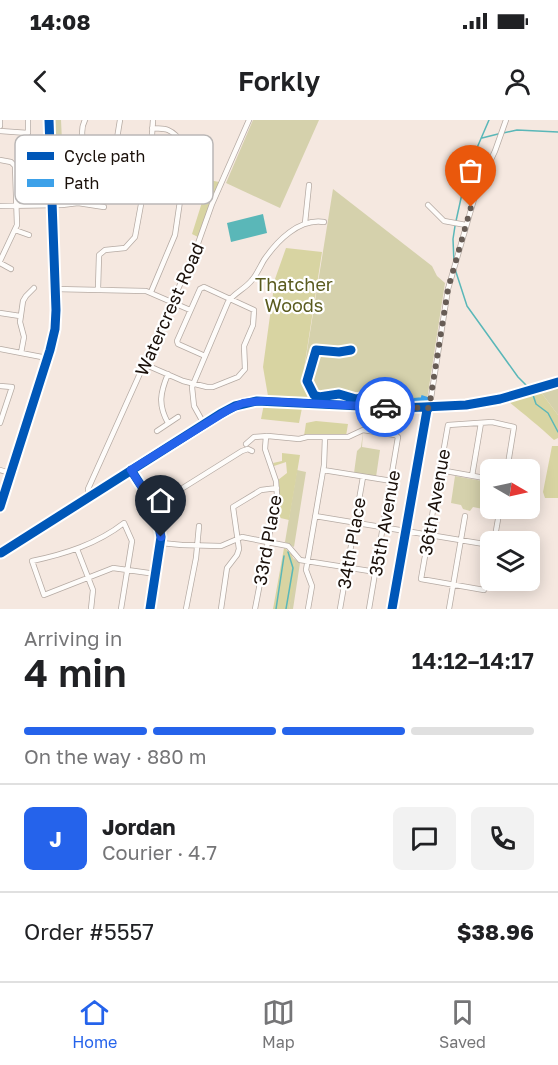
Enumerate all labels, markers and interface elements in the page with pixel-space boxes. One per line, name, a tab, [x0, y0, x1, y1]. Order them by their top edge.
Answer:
text: 14:08	[30, 8, 91, 35]
icon: back	[24, 65, 57, 98]
text: Forkly	[238, 65, 320, 97]
icon: person	[501, 65, 534, 98]
legend	[15, 135, 213, 204]
pin	[445, 145, 496, 207]
text: Cycle path	[64, 146, 145, 166]
icon: bag	[454, 154, 487, 187]
text: Path	[64, 173, 99, 193]
street label: Watercrest Road	[130, 239, 208, 379]
park label: Thatcher Woods	[255, 273, 333, 316]
courier	[355, 377, 415, 437]
icon: car	[369, 391, 402, 424]
street label: 36th Avenue	[414, 447, 454, 557]
north arrow	[480, 459, 540, 519]
map controls	[480, 459, 540, 591]
street label: 35th Avenue	[364, 468, 404, 578]
pin	[135, 475, 186, 537]
icon: home	[144, 484, 177, 517]
street label: 33rd Place	[248, 493, 286, 587]
street label: 34th Place	[332, 496, 370, 590]
button: layers	[480, 531, 540, 591]
text: Arriving in	[24, 626, 122, 650]
text: 14:12–14:17	[412, 647, 534, 674]
text: 4 min	[24, 649, 127, 696]
text: On the way · 880 m	[24, 744, 206, 768]
button: chat	[393, 807, 456, 870]
button: phone	[471, 807, 534, 870]
text: Jordan	[102, 813, 176, 840]
text: J	[49, 825, 62, 852]
text: Courier · 4.7	[102, 840, 217, 864]
text: Order #5557	[24, 918, 154, 945]
text: $38.96	[457, 918, 534, 945]
tab: Home	[72, 996, 117, 1052]
tab: Map	[262, 996, 295, 1052]
tab: Saved	[439, 996, 486, 1052]

